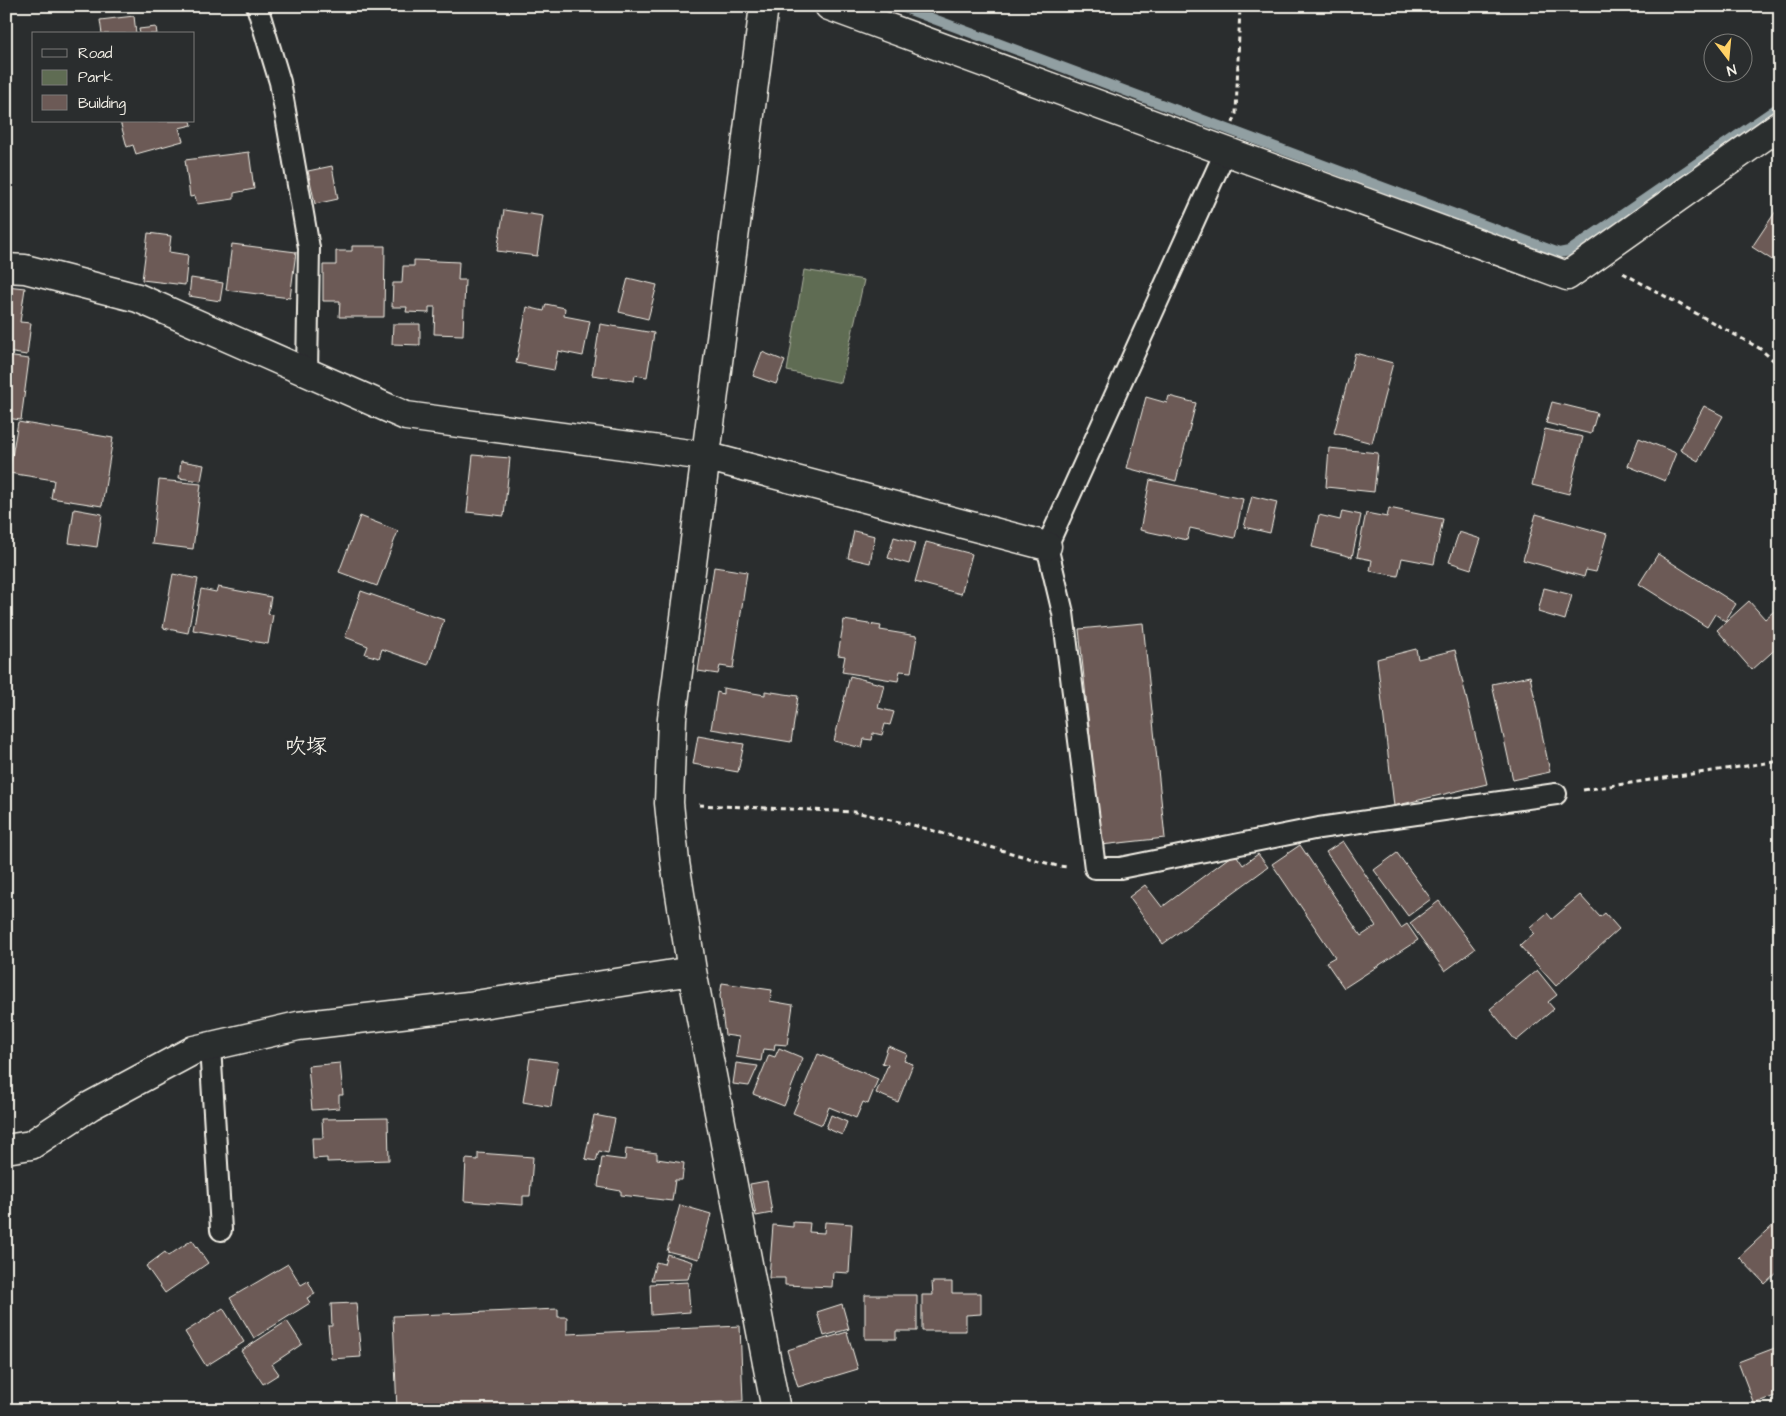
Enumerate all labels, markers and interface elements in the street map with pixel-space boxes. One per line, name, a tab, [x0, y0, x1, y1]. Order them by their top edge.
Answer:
legend	[32, 32, 195, 122]
north arrow	[1704, 32, 1754, 82]
text: Road	[78, 43, 113, 64]
text: N	[1724, 59, 1738, 80]
text: Park	[78, 67, 113, 88]
text: Building	[78, 93, 126, 115]
district label: 吹塚	[285, 732, 327, 761]

